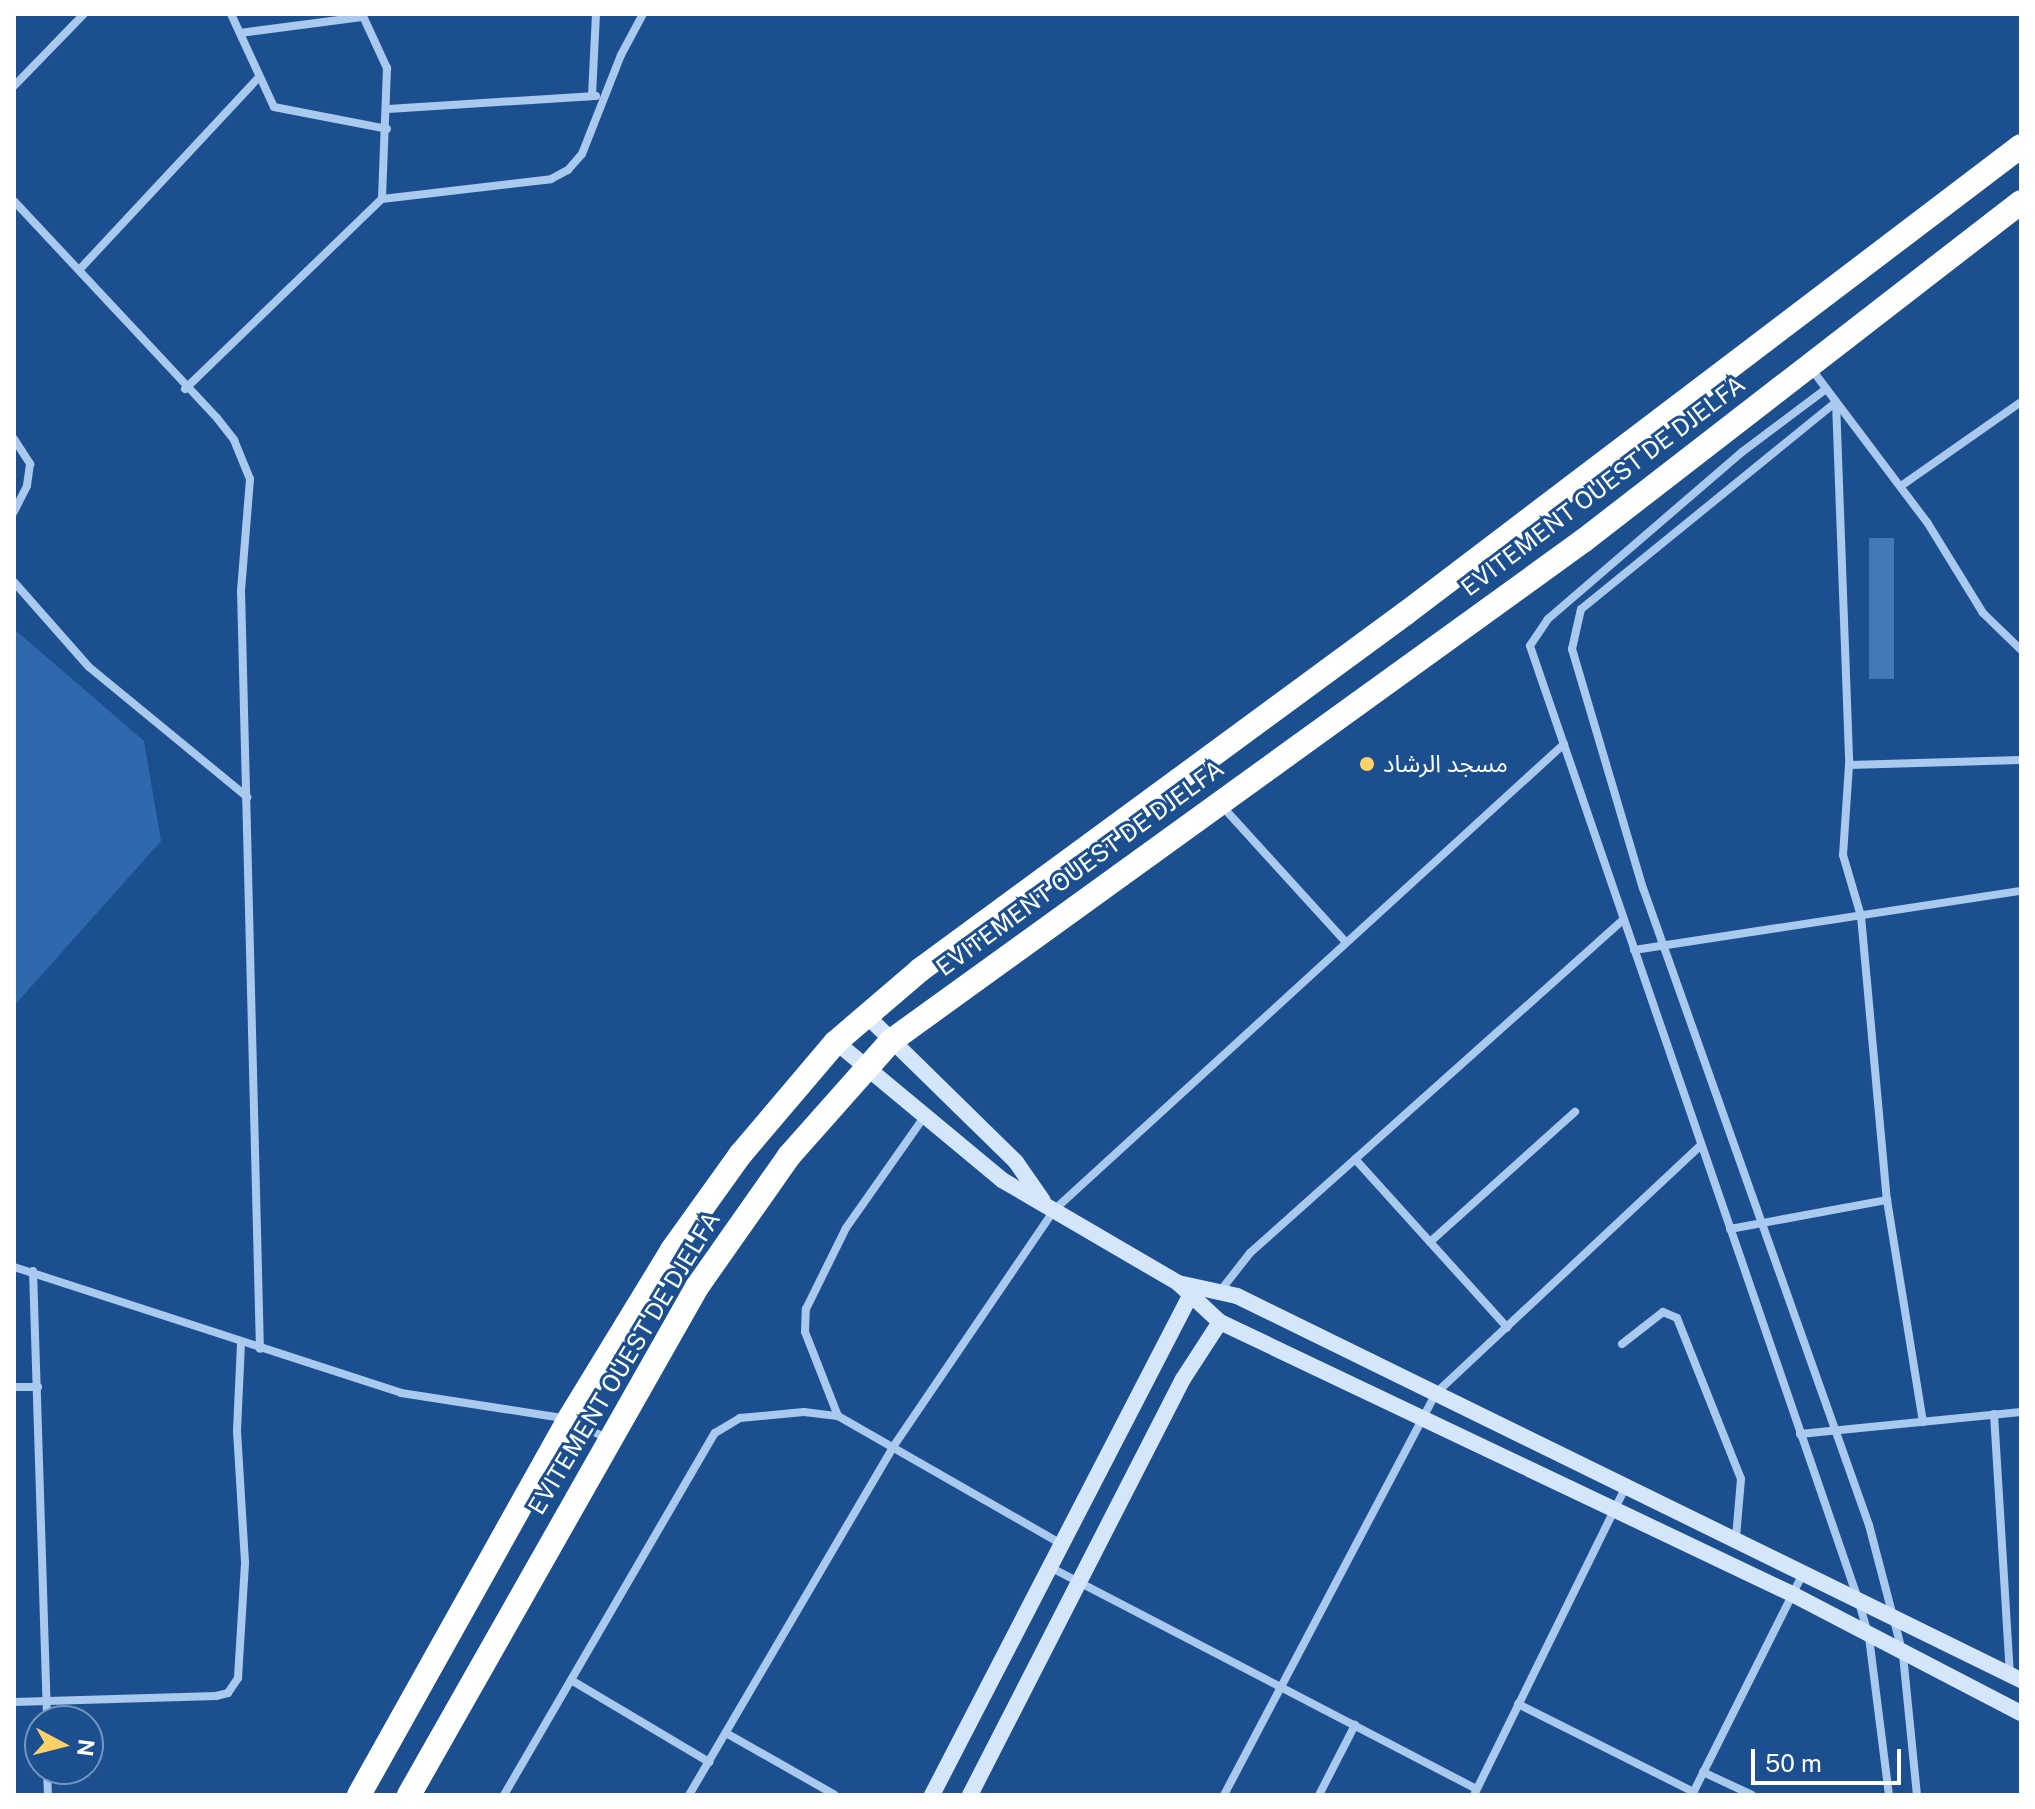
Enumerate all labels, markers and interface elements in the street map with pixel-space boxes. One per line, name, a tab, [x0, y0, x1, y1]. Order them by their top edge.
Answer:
street label: EVITEMENT OUEST DE DJELFA	[1455, 370, 1751, 602]
place label: مسجد الرشاد	[1383, 750, 1508, 778]
street label: EVITEMENT OUEST DE DJELFA	[931, 754, 1229, 982]
marker: مسجد الرشاد	[1358, 755, 1376, 773]
street label: EVITEMENT OUEST DE DJELFA	[522, 1206, 726, 1520]
north arrow	[24, 1705, 104, 1785]
scale bar	[1755, 1733, 1905, 1783]
text: N	[72, 1738, 100, 1758]
text: 50 m	[1765, 1749, 1822, 1777]

